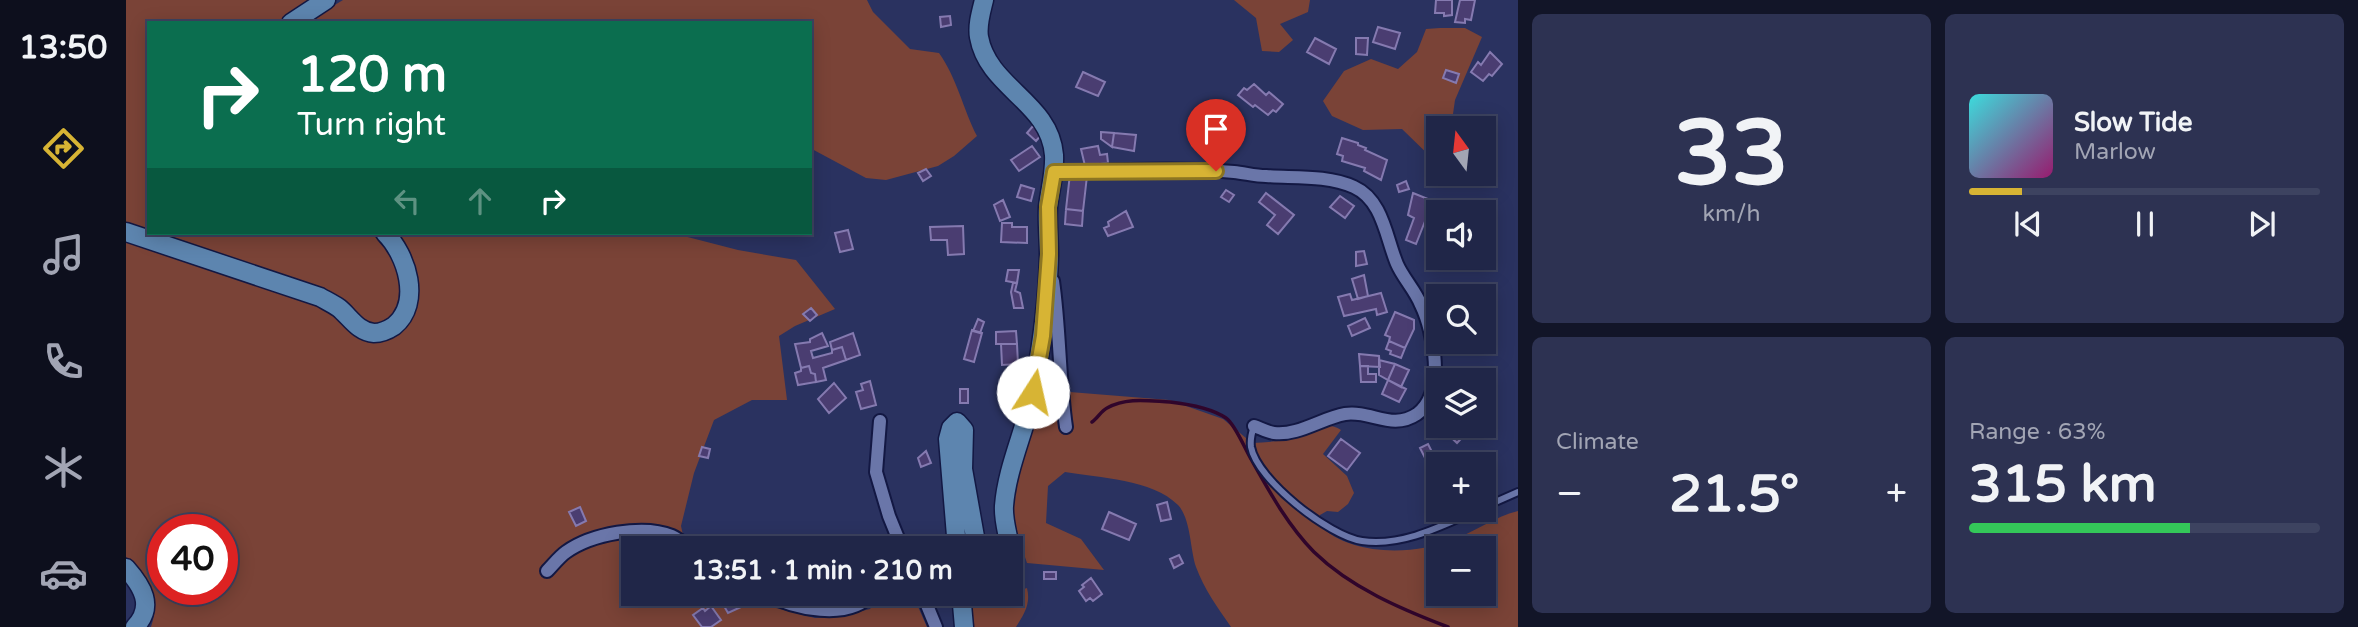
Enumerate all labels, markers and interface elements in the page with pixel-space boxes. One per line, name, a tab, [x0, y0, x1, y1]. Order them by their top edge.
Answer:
text: 13:50	[19, 29, 107, 67]
text: 120 m	[297, 46, 447, 105]
icon: right	[182, 49, 273, 140]
pin	[1186, 99, 1246, 171]
text: 33	[1674, 99, 1789, 209]
text: Turn right	[297, 106, 446, 144]
text: Slow Tide	[2074, 107, 2192, 138]
icon: arrive	[1197, 110, 1235, 148]
north arrow	[1426, 116, 1496, 186]
map controls	[1426, 116, 1496, 606]
icon: directions	[39, 124, 88, 173]
text: Marlow	[2074, 138, 2156, 166]
icon: left	[388, 182, 426, 220]
icon: ahead	[461, 182, 499, 220]
icon: right	[534, 182, 572, 220]
button: sound	[1426, 200, 1496, 270]
text: km/h	[1703, 200, 1760, 228]
icon: previous	[2009, 205, 2047, 243]
icon: pause	[2126, 205, 2164, 243]
icon: next	[2243, 205, 2281, 243]
icon: music	[39, 230, 88, 279]
button: search	[1426, 284, 1496, 354]
icon: phone	[39, 337, 88, 386]
position arrow	[996, 355, 1070, 429]
button: layers	[1426, 368, 1496, 438]
text: Range · 63%	[1969, 418, 2105, 446]
text: Climate	[1556, 428, 1639, 456]
icon: climate	[39, 443, 88, 492]
button: +	[1426, 452, 1496, 522]
text: 315 km	[1969, 453, 2157, 516]
text: 21.5°	[1669, 463, 1799, 526]
text: −	[1556, 471, 1583, 517]
text: +	[1886, 471, 1907, 517]
speed limit sign: 40	[147, 514, 238, 605]
button: −	[1426, 536, 1496, 606]
icon: car	[39, 549, 88, 598]
text: 13:51 · 1 min · 210 m	[691, 555, 953, 586]

